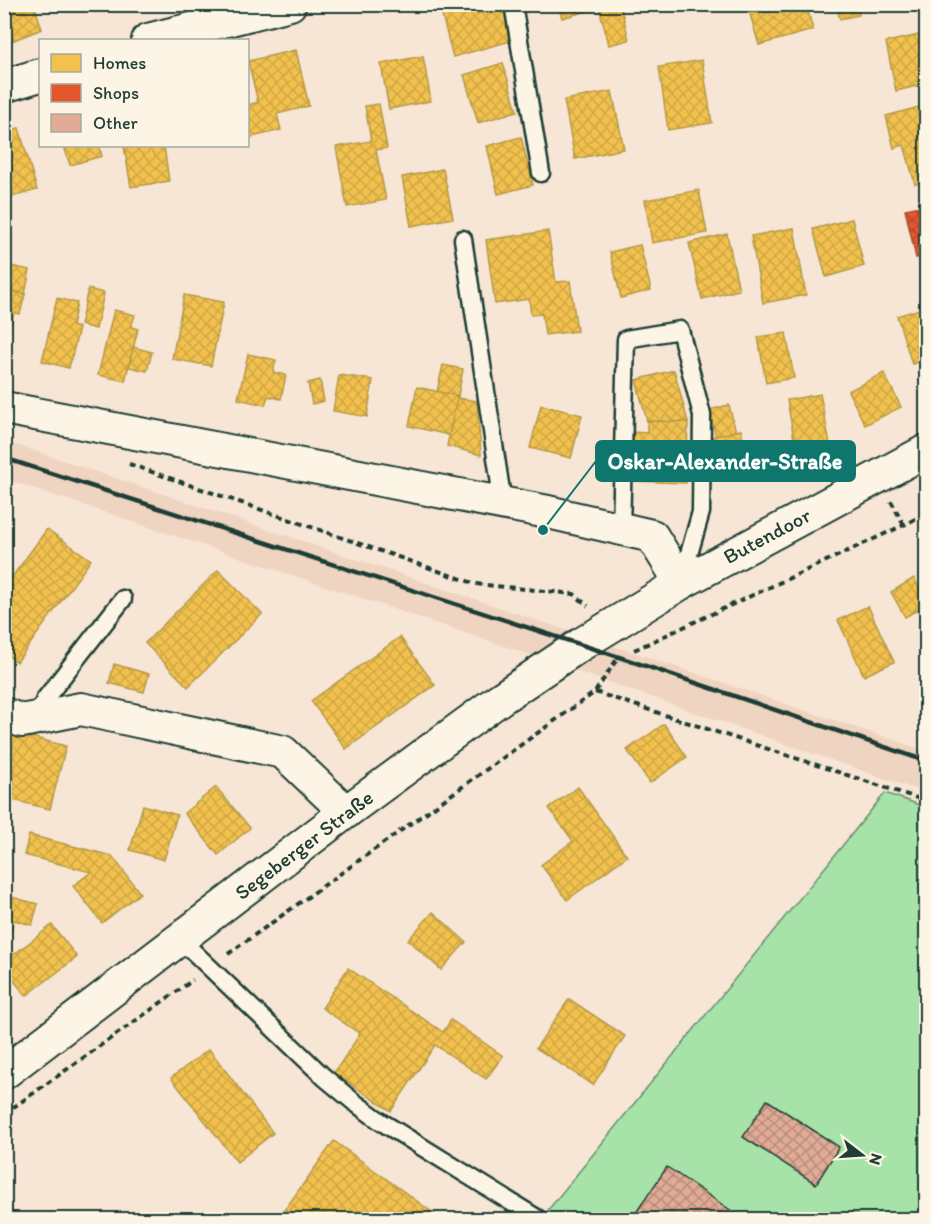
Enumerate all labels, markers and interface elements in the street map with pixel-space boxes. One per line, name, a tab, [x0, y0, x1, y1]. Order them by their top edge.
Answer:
legend	[39, 39, 249, 147]
text: Homes	[93, 52, 146, 74]
text: Shops	[93, 82, 139, 104]
text: Other	[93, 112, 139, 134]
callout: Oskar-Alexander-Straße	[596, 441, 855, 481]
text: Oskar-Alexander-Straße	[608, 448, 843, 475]
street label: Butendoor	[719, 502, 815, 569]
street label: Segeberger Straße	[230, 784, 378, 905]
north arrow	[832, 1125, 892, 1185]
text: N	[865, 1151, 887, 1167]

